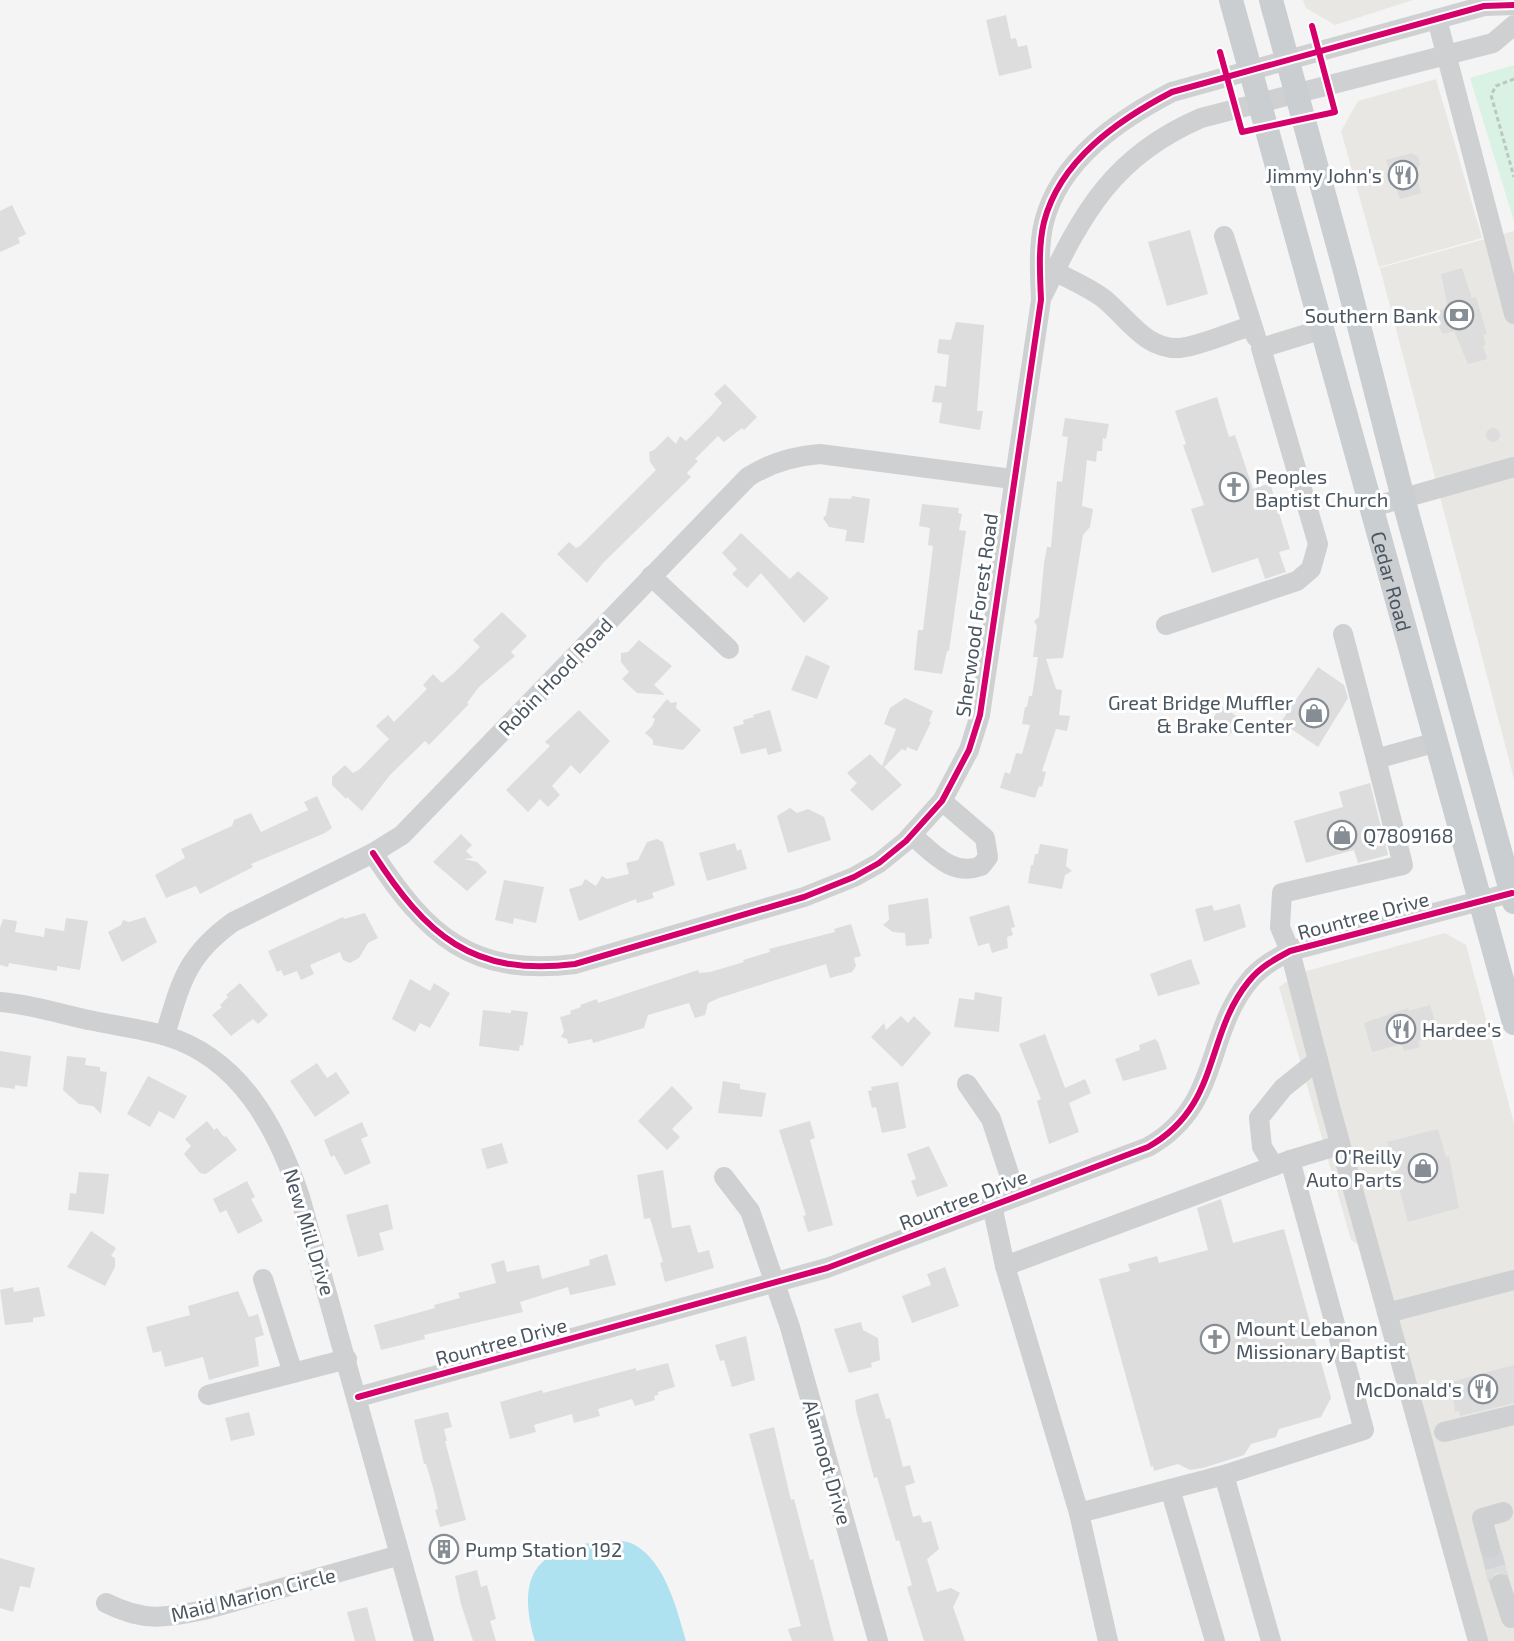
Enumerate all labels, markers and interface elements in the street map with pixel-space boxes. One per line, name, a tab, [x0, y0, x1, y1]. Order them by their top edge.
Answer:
restaurant icon: Jimmy John's	[1387, 159, 1419, 191]
place label: Jimmy John's	[1265, 163, 1382, 187]
bank icon: Southern Bank	[1443, 299, 1475, 331]
place label: Southern Bank	[1305, 303, 1438, 327]
place label: Peoples Baptist Church	[1255, 464, 1388, 511]
church icon: Peoples Baptist Church	[1218, 471, 1250, 503]
street label: Sherwood Forest Road	[950, 512, 1002, 718]
street label: Cedar Road	[1367, 528, 1417, 634]
street label: Robin Hood Road	[493, 612, 617, 740]
place label: Great Bridge Muffler & Brake Center	[1108, 690, 1293, 737]
shop icon: Great Bridge Muffler & Brake Center	[1298, 697, 1330, 729]
shop icon: Q7809168	[1326, 819, 1358, 851]
place label: Q7809168	[1363, 823, 1454, 847]
street label: Rountree Drive	[1294, 886, 1432, 944]
restaurant icon: Hardee's	[1385, 1013, 1417, 1045]
place label: Hardee's	[1422, 1017, 1501, 1041]
place label: O'Reilly Auto Parts	[1306, 1144, 1402, 1191]
shop icon: O'Reilly Auto Parts	[1407, 1152, 1439, 1184]
street label: Rountree Drive	[895, 1164, 1031, 1234]
street label: New Mill Drive	[279, 1166, 341, 1298]
street label: Rountree Drive	[432, 1312, 570, 1370]
place label: Mount Lebanon Missionary Baptist	[1236, 1316, 1406, 1363]
church icon: Mount Lebanon Missionary Baptist	[1199, 1323, 1231, 1355]
restaurant icon: McDonald's	[1467, 1373, 1499, 1405]
place label: McDonald's	[1356, 1377, 1462, 1401]
street label: Alamoot Drive	[799, 1397, 857, 1527]
building icon: Pump Station 192	[428, 1533, 460, 1565]
place label: Pump Station 192	[465, 1537, 622, 1561]
street label: Maid Marion Circle	[168, 1562, 338, 1626]

